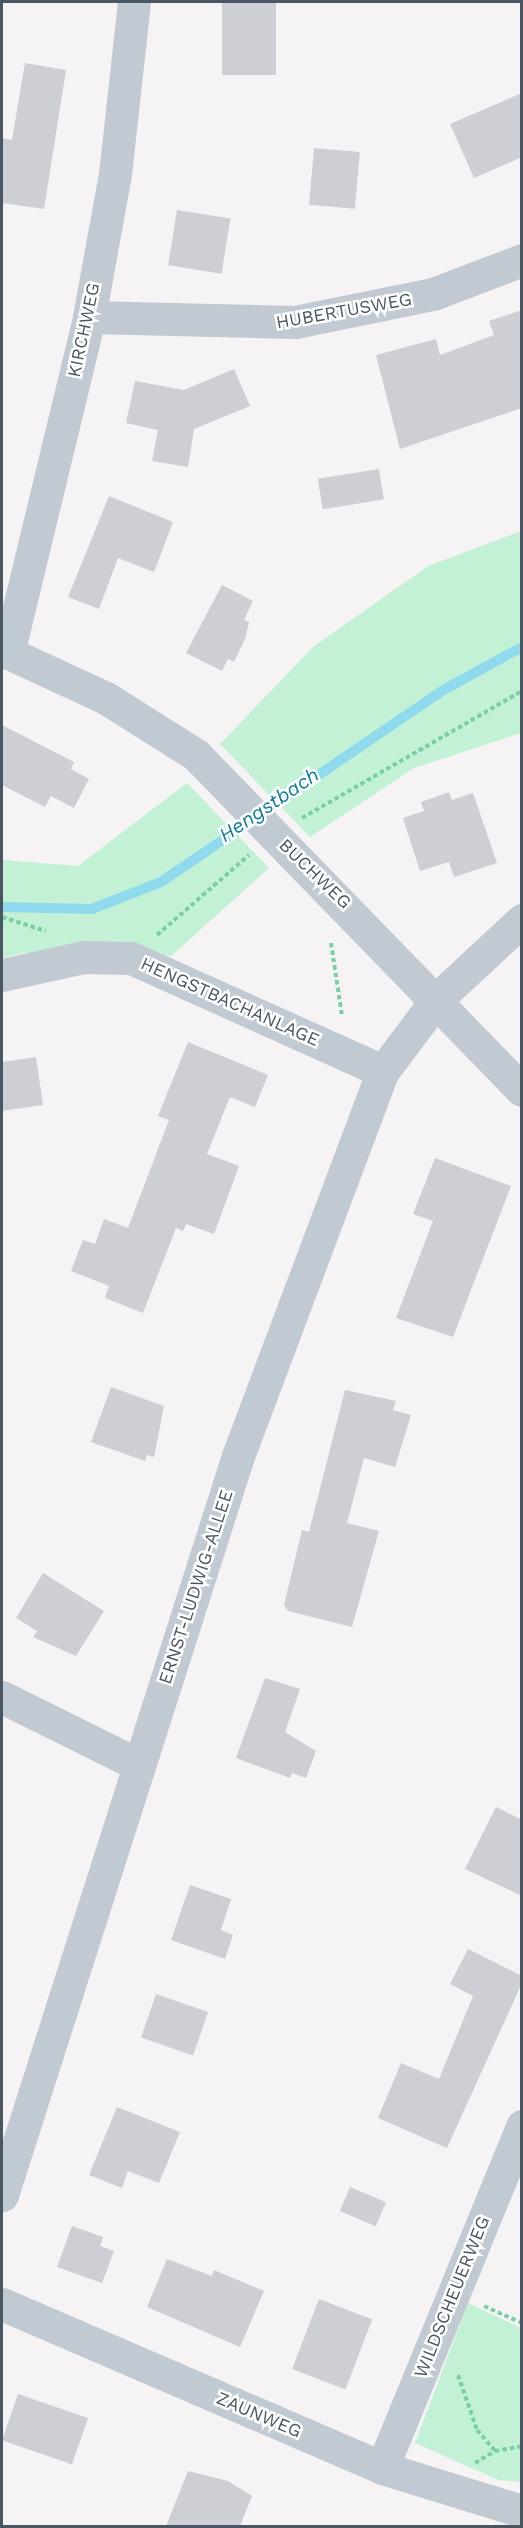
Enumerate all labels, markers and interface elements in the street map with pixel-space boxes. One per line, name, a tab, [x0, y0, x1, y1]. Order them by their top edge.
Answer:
street label: KIRCHWEG	[63, 281, 105, 379]
street label: HUBERTUSWEG	[274, 288, 414, 334]
water label: Hengstbach	[214, 763, 324, 847]
street label: BUCHWEG	[275, 834, 355, 914]
street label: HENGSTBACHANLAGE	[137, 953, 323, 1051]
street label: ERNST-LUDWIG-ALLEE	[154, 1487, 238, 1687]
street label: WILDSCHEUERWEG	[410, 2213, 494, 2381]
street label: ZAUNWEG	[213, 2387, 305, 2443]

